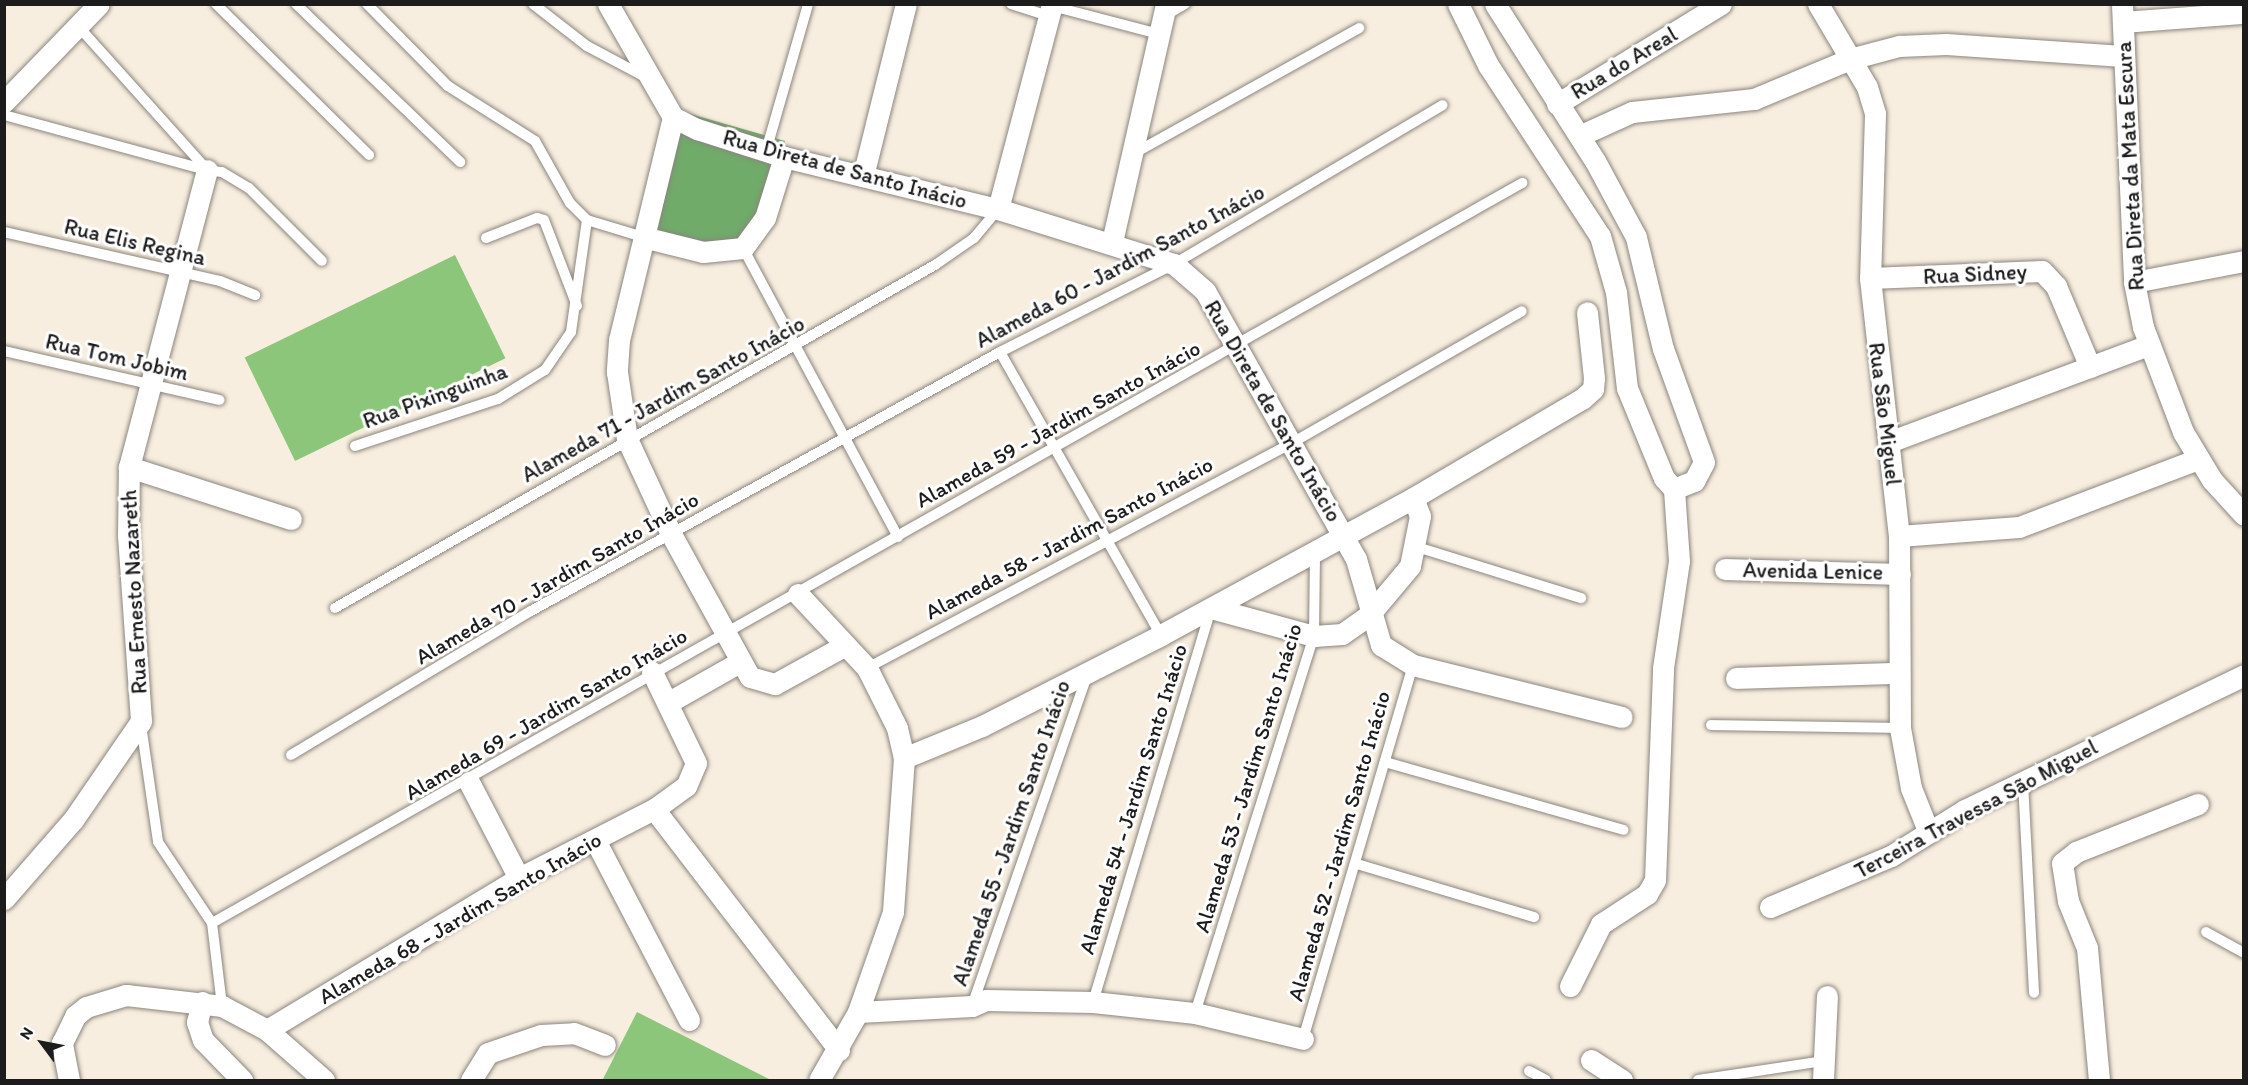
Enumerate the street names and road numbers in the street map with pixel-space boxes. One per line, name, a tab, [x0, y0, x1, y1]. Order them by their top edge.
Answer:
street label: Rua do Areal	[1566, 21, 1682, 105]
street label: Rua Direta da Mata Escura	[2110, 40, 2150, 292]
street label: Rua Direta de Santo Inácio	[720, 124, 970, 214]
street label: Alameda 60 - Jardim Santo Inácio	[971, 179, 1269, 353]
street label: Rua Elis Regina	[62, 213, 208, 271]
street label: Rua Sidney	[1922, 258, 2028, 290]
street label: Rua Direta de Santo Inácio	[1199, 295, 1347, 527]
street label: Alameda 71 - Jardim Santo Inácio	[517, 310, 809, 488]
street label: Rua Tom Jobim	[45, 328, 189, 386]
street label: Alameda 59 - Jardim Santo Inácio	[911, 335, 1205, 513]
street label: Rua São Miguel	[1863, 341, 1907, 487]
street label: Rua Pixinguinha	[359, 358, 511, 434]
street label: Alameda 58 - Jardim Santo Inácio	[921, 451, 1217, 625]
street label: Alameda 70 - Jardim Santo Inácio	[411, 486, 703, 670]
street label: Rua Ernesto Nazareth	[115, 489, 153, 695]
street label: Avenida Lenice	[1743, 557, 1883, 585]
street label: Alameda 53 - Jardim Santo Inácio	[1188, 620, 1308, 936]
street label: Alameda 69 - Jardim Santo Inácio	[400, 622, 692, 806]
street label: Alameda 54 - Jardim Santo Inácio	[1073, 641, 1193, 957]
street label: Alameda 55 - Jardim Santo Inácio	[946, 677, 1076, 989]
street label: Alameda 52 - Jardim Santo Inácio	[1282, 688, 1396, 1004]
street label: Terceira Travessa São Miguel	[1850, 734, 2102, 884]
street label: Alameda 68 - Jardim Santo Inácio	[314, 826, 606, 1010]

